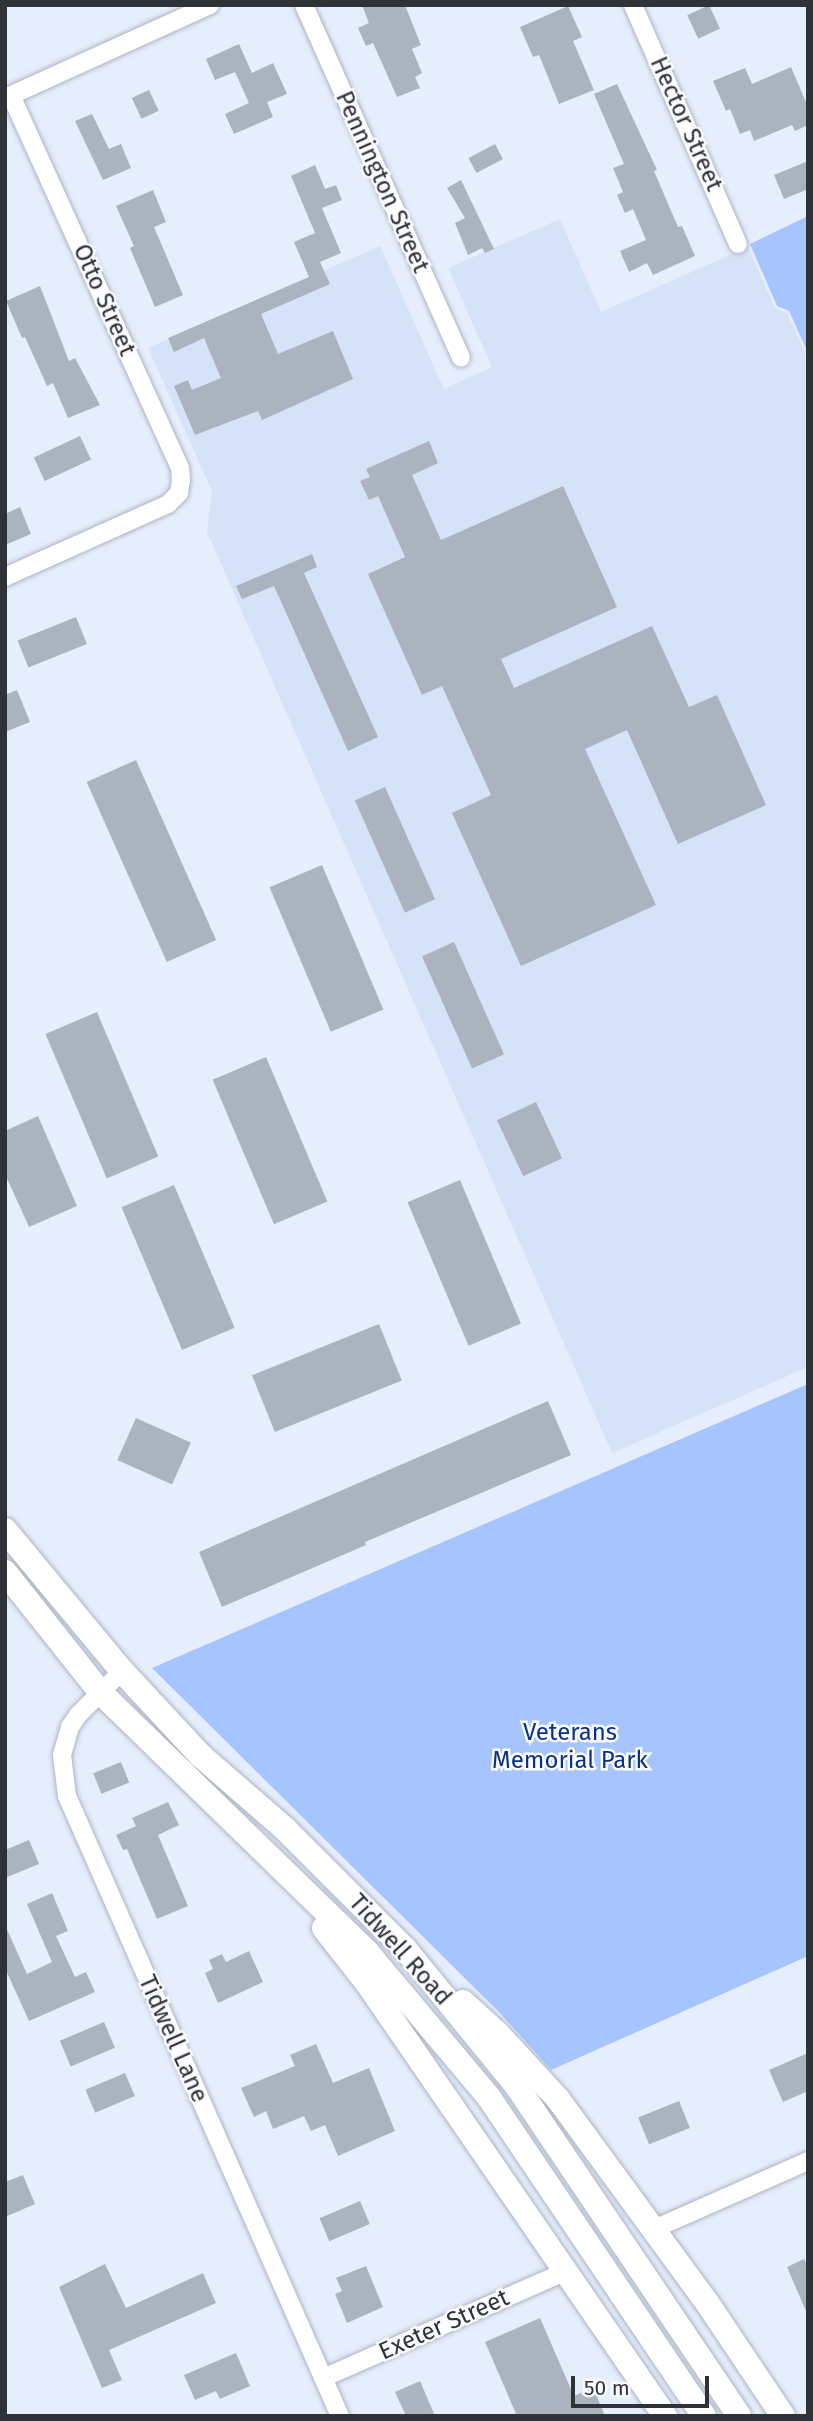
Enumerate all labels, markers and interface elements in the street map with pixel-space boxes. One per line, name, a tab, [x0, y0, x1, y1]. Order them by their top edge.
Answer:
street label: Hector Street	[644, 52, 728, 196]
street label: Pennington Street	[329, 87, 435, 277]
street label: Otto Street	[67, 240, 141, 360]
park label: Veterans Memorial Park	[492, 1719, 648, 1775]
street label: Tidwell Road	[343, 1888, 457, 2012]
street label: Tidwell Lane	[132, 1971, 214, 2107]
street label: Exeter Street	[374, 2283, 514, 2367]
scale bar	[575, 2362, 713, 2406]
text: 50 m	[584, 2375, 630, 2401]

